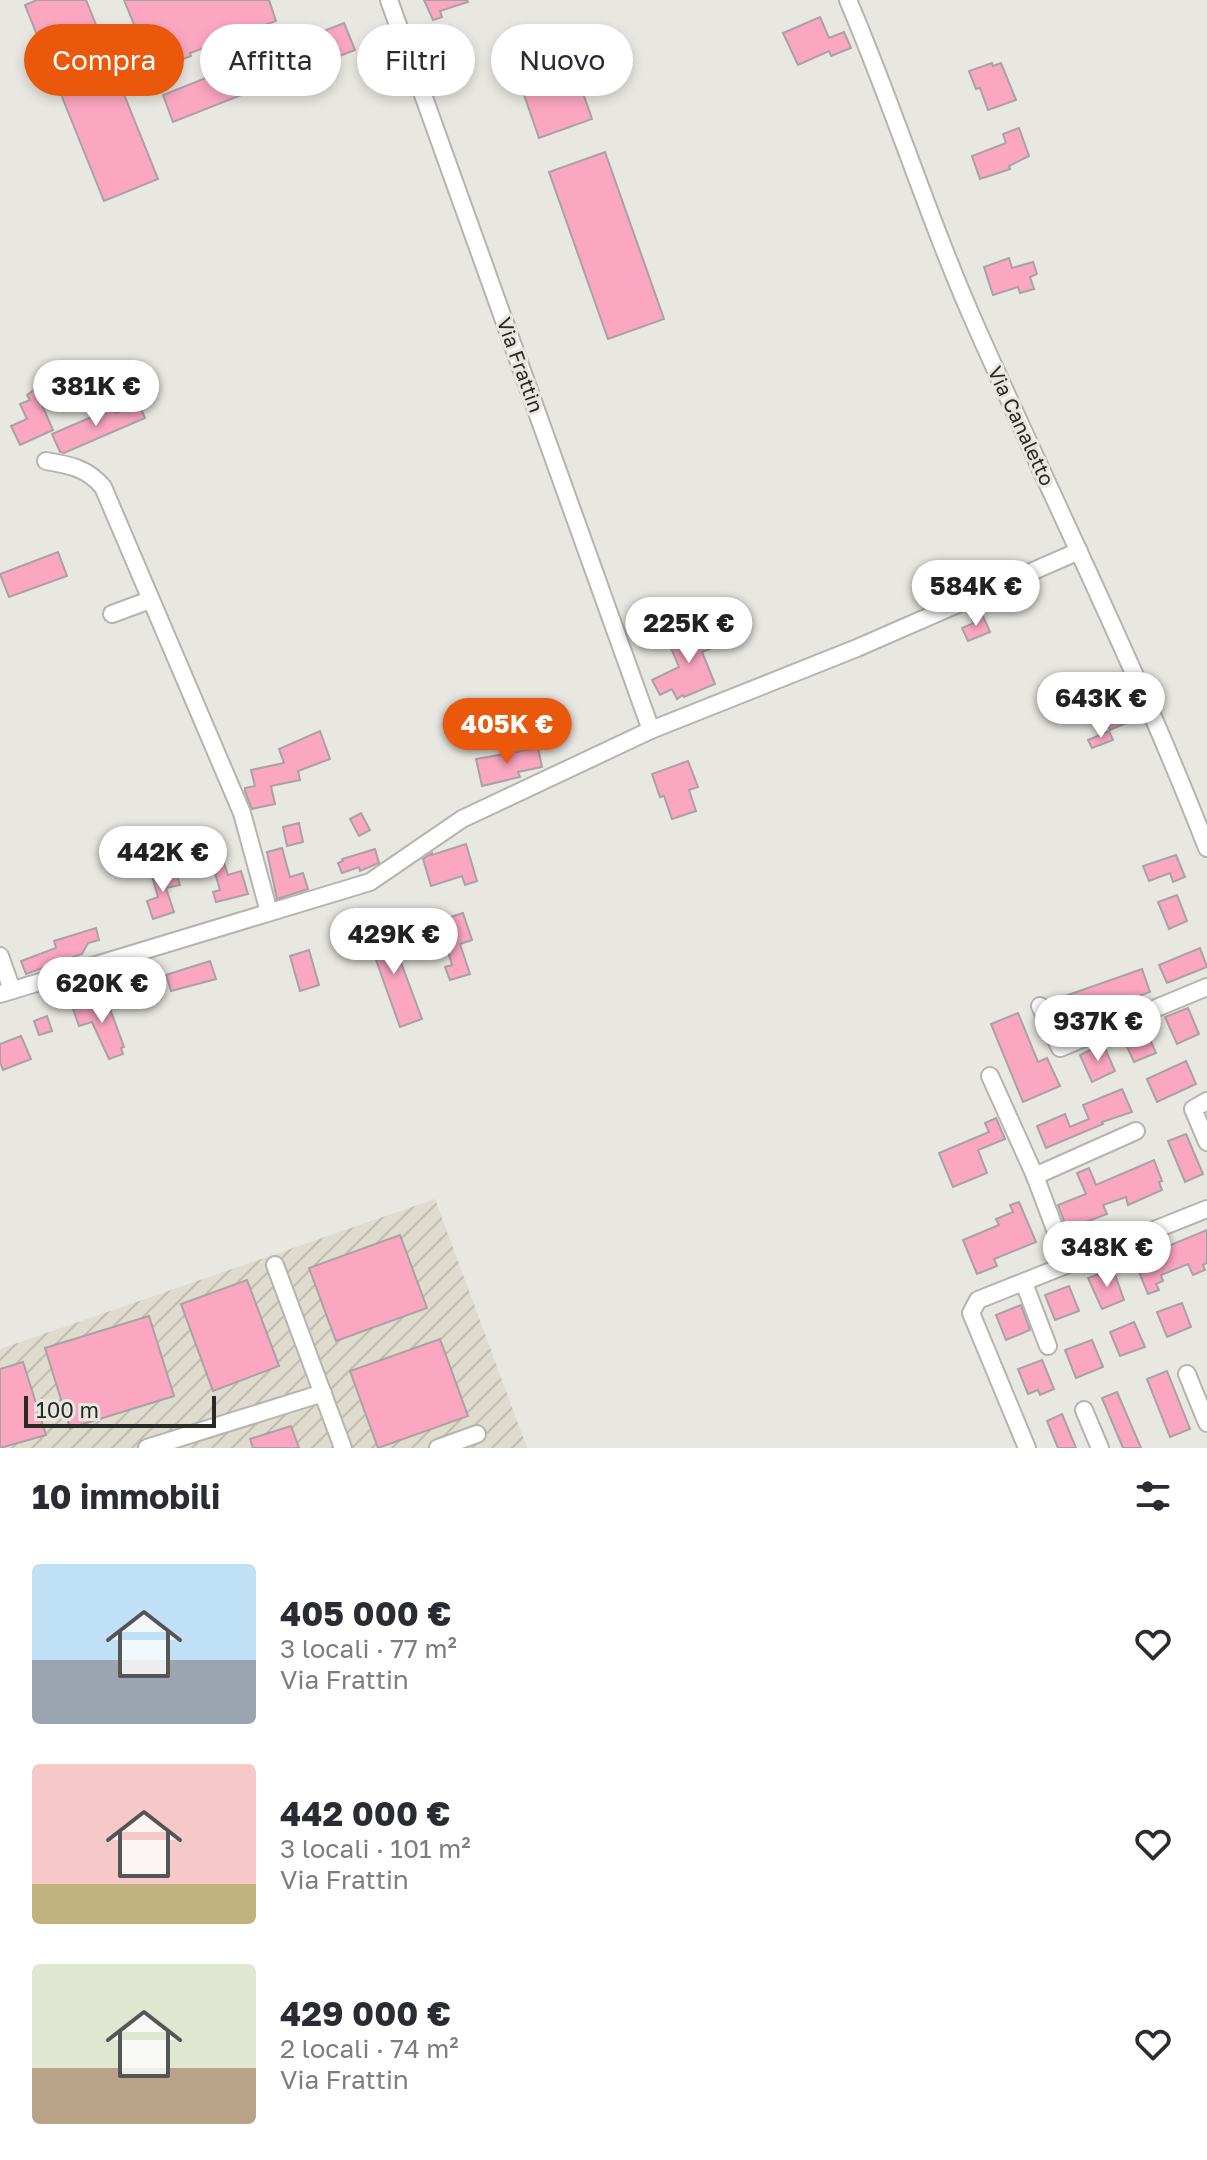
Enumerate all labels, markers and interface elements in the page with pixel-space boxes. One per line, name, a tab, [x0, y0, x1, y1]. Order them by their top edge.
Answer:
chip: Compra	[24, 24, 184, 96]
chip: Affitta	[200, 24, 341, 96]
chip: Filtri	[357, 24, 475, 96]
chip: Nuovo	[491, 24, 633, 96]
street label: Via Frattin	[493, 314, 549, 415]
pin: 381K €	[31, 360, 161, 428]
street label: Via Canaletto	[984, 362, 1060, 489]
text: 381K €	[51, 370, 141, 401]
pin: 584K €	[911, 560, 1041, 628]
text: 584K €	[930, 570, 1022, 601]
pin: 225K €	[624, 597, 754, 665]
text: 225K €	[643, 607, 735, 638]
pin: 643K €	[1036, 672, 1166, 740]
text: 643K €	[1055, 682, 1147, 713]
pin: 405K €	[442, 698, 572, 766]
text: 405K €	[461, 708, 553, 739]
pin: 442K €	[98, 826, 228, 894]
text: 442K €	[117, 836, 209, 867]
pin: 429K €	[329, 908, 459, 976]
text: 429K €	[348, 918, 440, 949]
pin: 620K €	[37, 957, 167, 1025]
text: 620K €	[56, 967, 148, 998]
pin: 937K €	[1033, 995, 1163, 1063]
text: 937K €	[1053, 1005, 1143, 1036]
pin: 348K €	[1042, 1221, 1172, 1289]
text: 348K €	[1061, 1231, 1153, 1262]
scale bar	[24, 1392, 216, 1428]
text: 100 m	[36, 1396, 99, 1423]
icon: filters	[1131, 1474, 1175, 1518]
text: 10 immobili	[32, 1476, 220, 1516]
text: 405 000 €	[280, 1593, 451, 1633]
icon: home	[96, 1596, 192, 1692]
icon: heart	[1131, 1622, 1175, 1666]
text: 3 locali · 77 m²	[280, 1633, 457, 1664]
text: Via Frattin	[280, 1664, 409, 1695]
text: 442 000 €	[280, 1793, 451, 1833]
icon: home	[96, 1796, 192, 1892]
icon: heart	[1131, 1822, 1175, 1866]
text: 3 locali · 101 m²	[280, 1833, 471, 1864]
text: Via Frattin	[280, 1864, 409, 1895]
text: 429 000 €	[280, 1993, 451, 2033]
icon: home	[96, 1996, 192, 2092]
icon: heart	[1131, 2022, 1175, 2066]
text: 2 locali · 74 m²	[280, 2033, 459, 2064]
text: Via Frattin	[280, 2064, 409, 2095]

